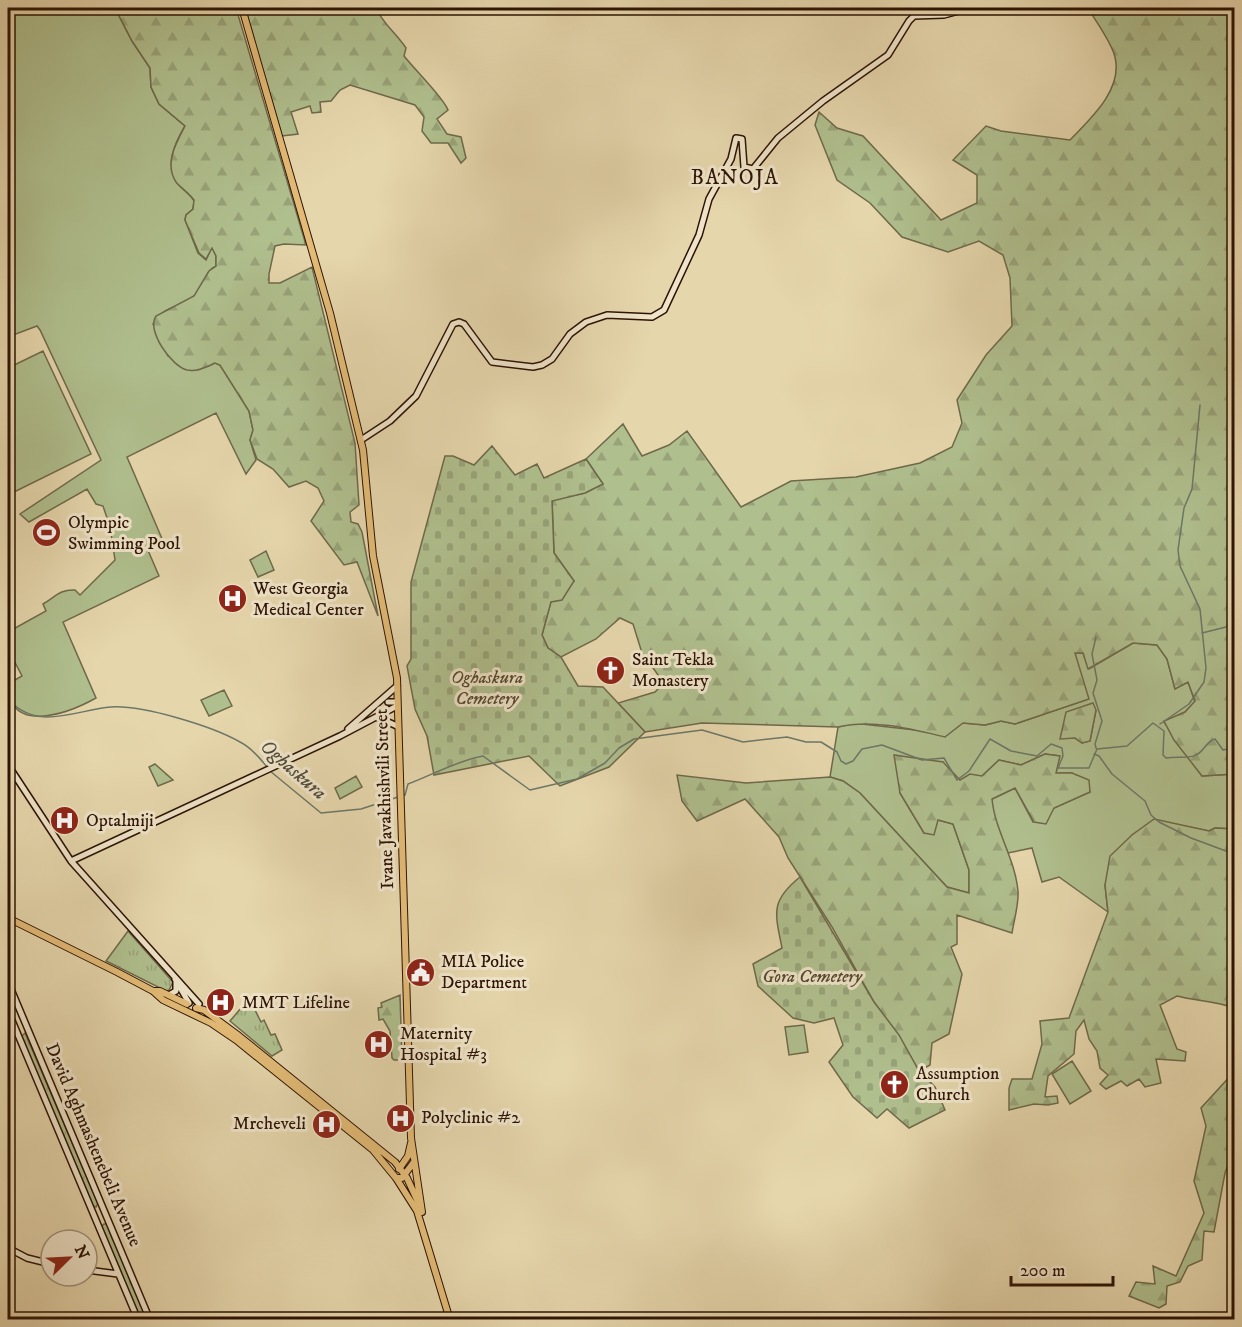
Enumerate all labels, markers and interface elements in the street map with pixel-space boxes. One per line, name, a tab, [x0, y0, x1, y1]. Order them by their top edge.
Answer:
district label: BANOJA	[691, 165, 779, 191]
place label: Olympic Swimming Pool	[68, 512, 181, 555]
sports icon: Olympic Swimming Pool	[31, 517, 63, 549]
place label: West Georgia Medical Center	[252, 578, 364, 621]
hospital icon: West Georgia Medical Center	[216, 583, 248, 615]
place label: Saint Tekla Monastery	[632, 649, 714, 692]
church icon: Saint Tekla Monastery	[595, 654, 627, 686]
park label: Oghaskura Cemetery	[451, 667, 523, 710]
street label: Ivane Javakhishvili Street	[371, 708, 399, 890]
water label: Oghaskura	[255, 734, 331, 806]
hospital icon: Optalmiji	[49, 805, 81, 837]
place label: Optalmiji	[86, 810, 154, 832]
place label: MIA Police Department	[441, 951, 527, 994]
public building icon: MIA Police Department	[404, 956, 436, 988]
park label: Gora Cemetery	[762, 966, 863, 988]
hospital icon: MMT Lifeline	[205, 987, 237, 1019]
place label: MMT Lifeline	[242, 992, 350, 1014]
place label: Maternity Hospital #3	[400, 1023, 487, 1066]
hospital icon: Maternity Hospital #3	[363, 1028, 395, 1060]
street label: David Aghmashenebeli Avenue	[40, 1040, 146, 1250]
place label: Assumption Church	[916, 1063, 1000, 1106]
church icon: Assumption Church	[879, 1068, 911, 1100]
hospital icon: Polyclinic #2	[384, 1102, 416, 1134]
place label: Polyclinic #2	[421, 1107, 520, 1129]
hospital icon: Mrcheveli	[311, 1108, 343, 1140]
place label: Mrcheveli	[233, 1113, 306, 1135]
north arrow	[39, 1228, 99, 1288]
text: N	[70, 1242, 94, 1262]
scale bar	[1011, 1249, 1113, 1287]
text: 200 m	[1020, 1260, 1066, 1282]

